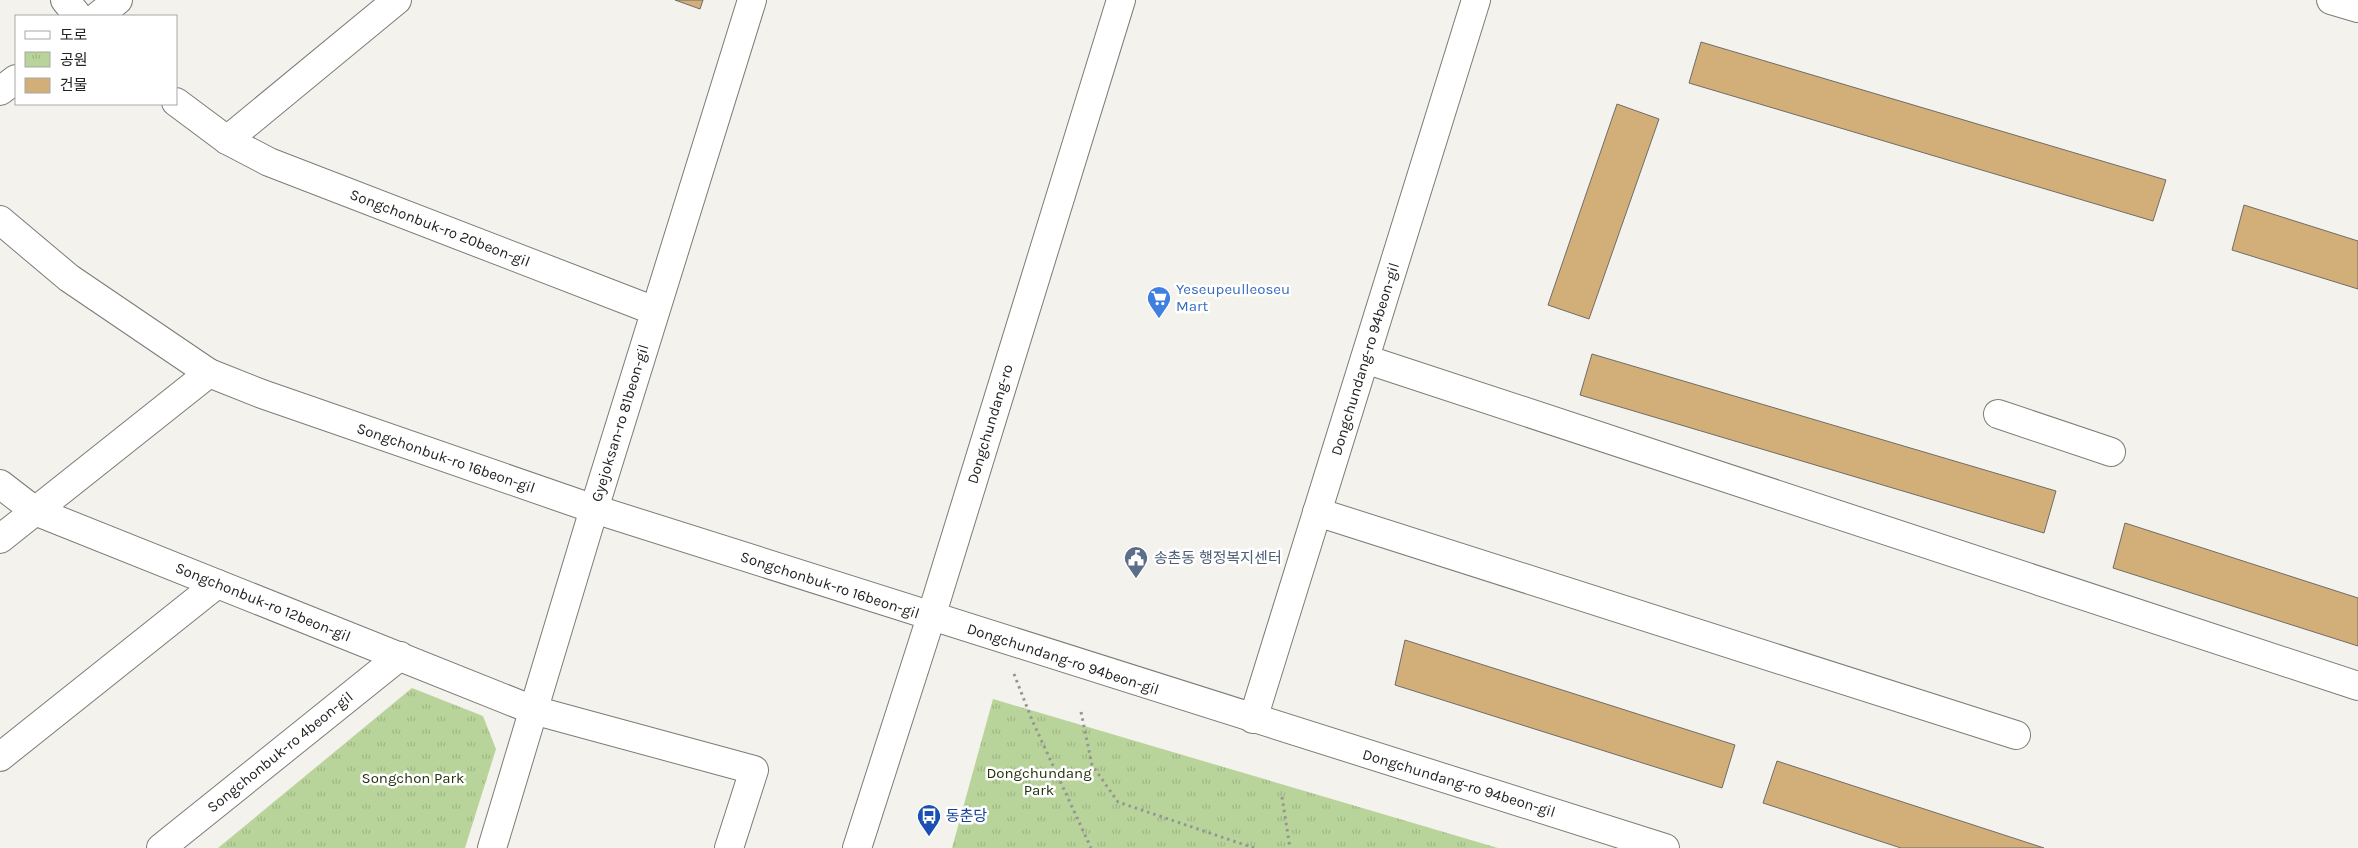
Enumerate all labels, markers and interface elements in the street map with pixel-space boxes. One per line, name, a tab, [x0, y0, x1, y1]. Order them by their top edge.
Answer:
legend	[15, 15, 178, 105]
text: 도로	[60, 26, 88, 44]
text: 공원	[60, 51, 88, 69]
text: 건물	[60, 76, 88, 94]
street label: Songchonbuk-ro 20beon-gil	[347, 185, 533, 271]
street label: Dongchundang-ro 94beon-gil	[1327, 260, 1403, 458]
place label: Yeseupeulleoseu Mart	[1176, 280, 1290, 315]
supermarket icon: Yeseupeulleoseu Mart	[1146, 285, 1172, 319]
street label: Gyejoksan-ro 81beon-gil	[587, 342, 653, 504]
street label: Dongchundang-ro	[963, 362, 1017, 486]
street label: Songchonbuk-ro 16beon-gil	[354, 419, 538, 497]
public building icon: 송촌동 행정복지센터	[1123, 545, 1149, 579]
street label: Songchonbuk-ro 16beon-gil	[738, 547, 922, 623]
place label: 송촌동 행정복지센터	[1154, 549, 1282, 567]
street label: Songchonbuk-ro 12beon-gil	[173, 559, 353, 645]
street label: Dongchundang-ro 94beon-gil	[965, 619, 1161, 699]
street label: Songchonbuk-ro 4beon-gil	[204, 688, 356, 816]
street label: Dongchundang-ro 94beon-gil	[1360, 745, 1558, 821]
park label: Dongchundang Park	[986, 764, 1092, 799]
park label: Songchon Park	[362, 769, 464, 787]
bus stop icon: 동춘당	[916, 803, 942, 837]
place label: 동춘당	[946, 807, 988, 825]

